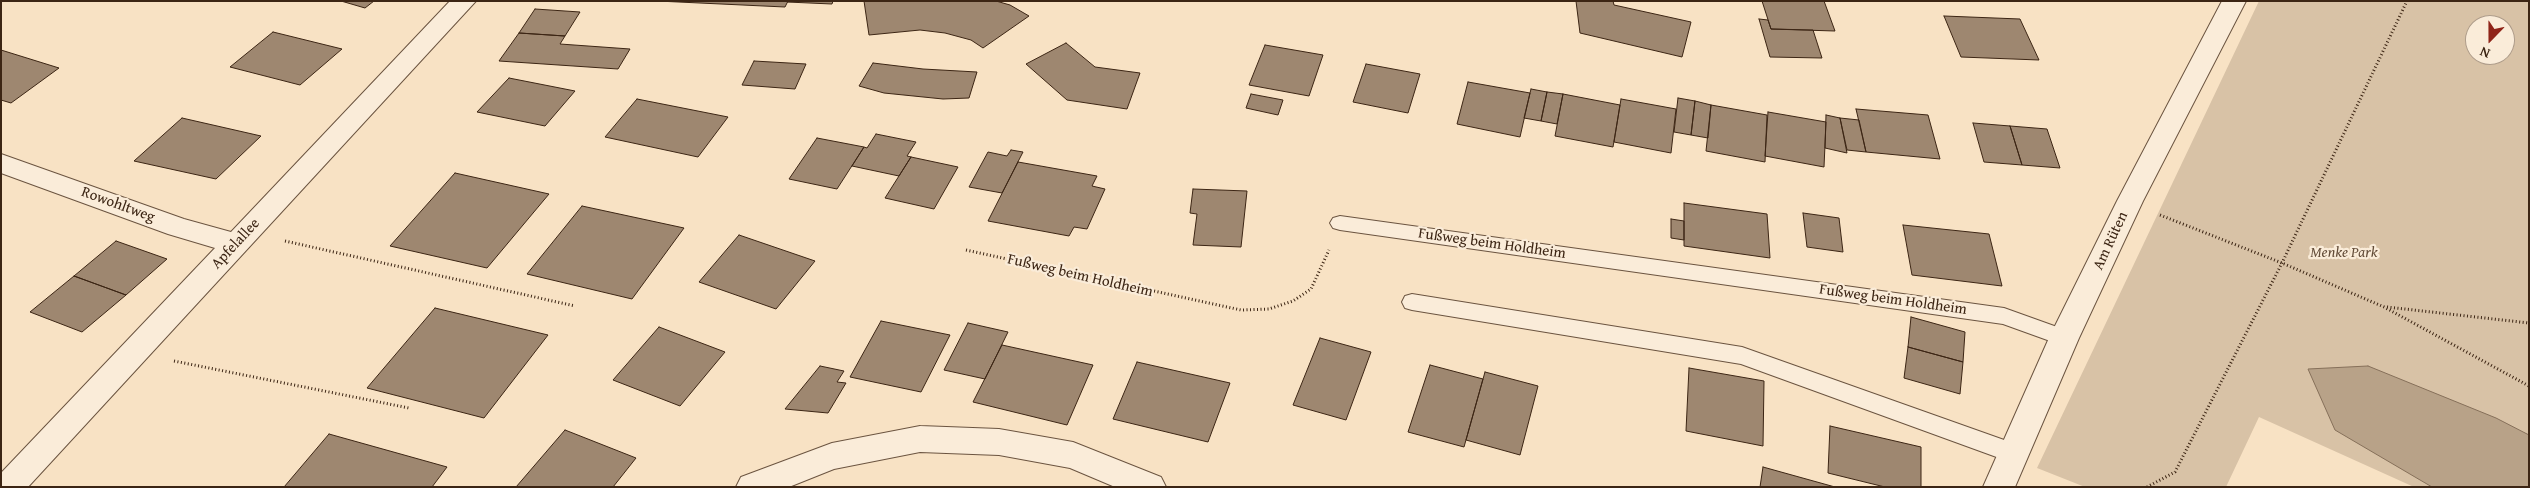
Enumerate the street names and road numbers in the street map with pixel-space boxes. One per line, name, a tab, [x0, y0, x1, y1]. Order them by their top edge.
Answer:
street label: Rowohltweg	[79, 183, 157, 227]
street label: Am Rüten	[2090, 209, 2132, 273]
street label: Apfelallee	[208, 215, 264, 273]
street label: Fußweg beim Holdheim	[1417, 225, 1567, 263]
street label: Fußweg beim Holdheim	[1006, 251, 1154, 301]
street label: Fußweg beim Holdheim	[1818, 281, 1968, 319]

